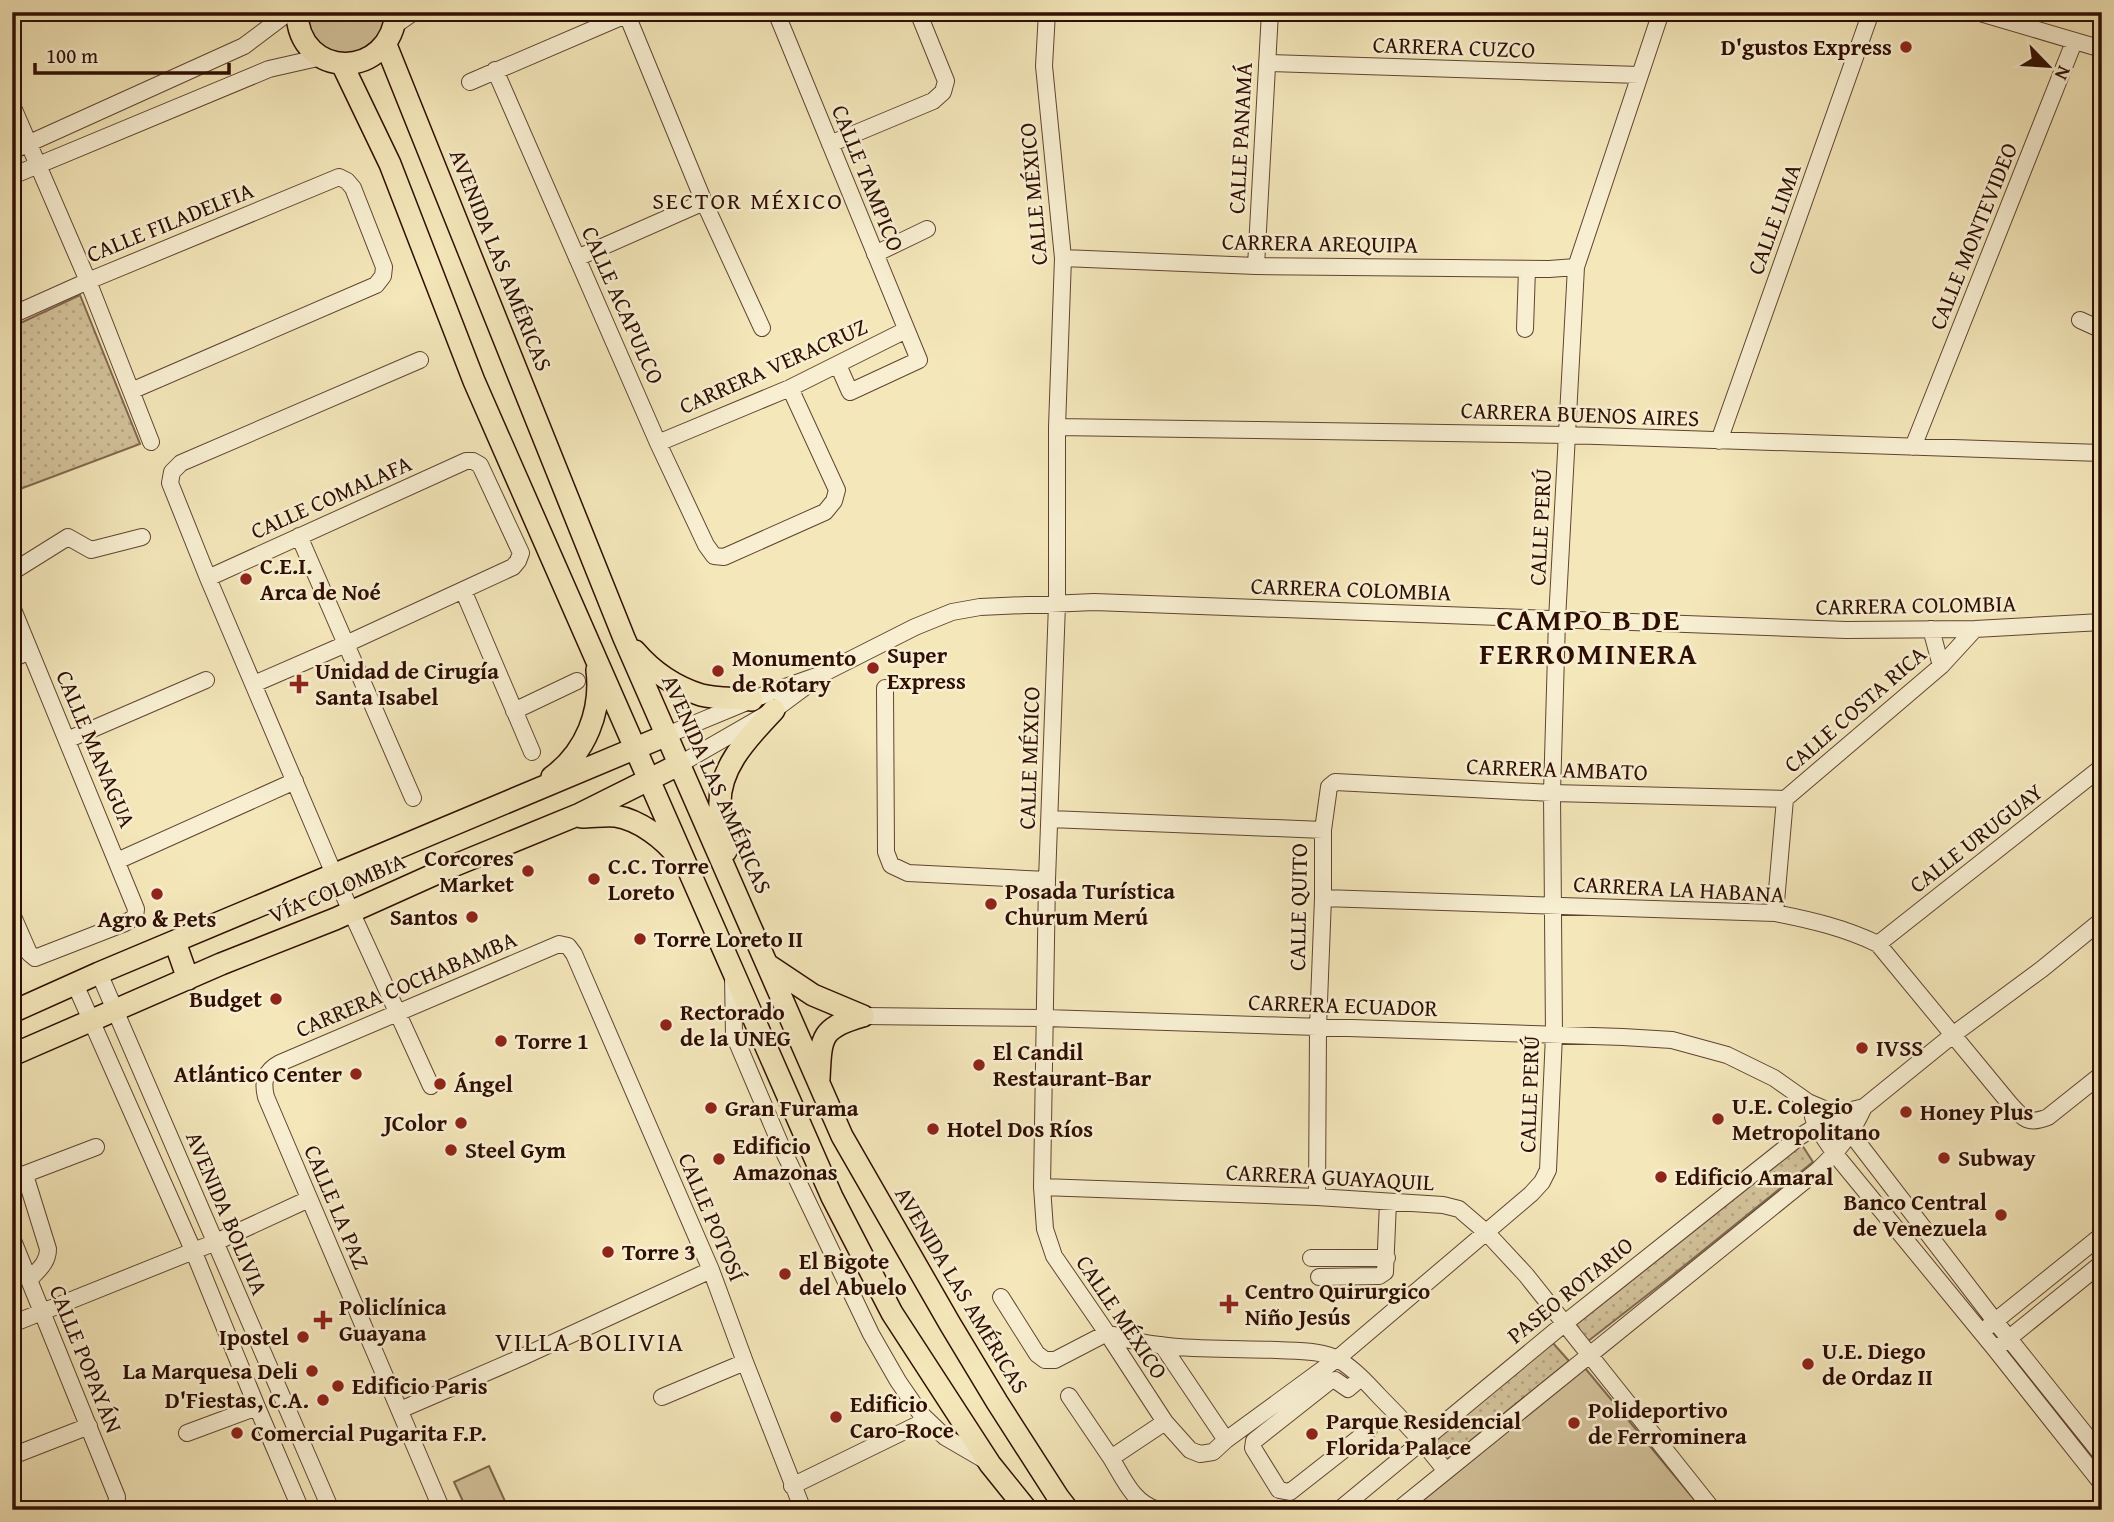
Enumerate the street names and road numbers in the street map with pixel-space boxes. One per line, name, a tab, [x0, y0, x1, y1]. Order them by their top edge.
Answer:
street label: CARRERA CUZCO	[1372, 27, 1536, 66]
street label: CALLE PANAMÁ	[1219, 61, 1260, 215]
street label: CALLE TAMPICO	[824, 100, 913, 256]
street label: CALLE MÉXICO	[1010, 121, 1055, 267]
street label: CALLE MONTEVIDEO	[1920, 137, 2025, 334]
street label: AVENIDA LAS AMÉRICAS	[442, 144, 561, 376]
street label: CALLE LIMA	[1738, 159, 1809, 279]
street label: CALLE FILADELFIA	[81, 173, 258, 270]
street label: CALLE ACAPULCO	[574, 221, 673, 389]
street label: CARRERA AREQUIPA	[1222, 224, 1418, 261]
street label: CARRERA VERACRUZ	[673, 309, 872, 422]
street label: CARRERA BUENOS AIRES	[1460, 393, 1700, 434]
street label: CALLE COMALAFA	[245, 446, 416, 547]
street label: CALLE PERÚ	[1520, 468, 1559, 586]
street label: CARRERA COLOMBIA	[1250, 569, 1452, 608]
street label: CARRERA COLOMBIA	[1815, 586, 2017, 623]
street label: CALLE COSTA RICA	[1776, 637, 1933, 780]
street label: CALLE MANAGUA	[48, 665, 144, 833]
street label: AVENIDA LAS AMÉRICAS	[654, 669, 781, 899]
street label: CALLE MÉXICO	[1010, 686, 1047, 830]
street label: CARRERA AMBATO	[1466, 749, 1648, 788]
street label: CALLE URUGUAY	[1902, 775, 2050, 900]
street label: CALLE QUITO	[1280, 843, 1315, 971]
street label: VÍA COLOMBIA	[263, 844, 410, 931]
street label: CARRERA LA HABANA	[1573, 866, 1786, 911]
street label: CARRERA COCHABAMBA	[290, 922, 521, 1045]
street label: CARRERA ECUADOR	[1248, 985, 1439, 1024]
street label: CALLE PERÚ	[1510, 1035, 1547, 1153]
street label: AVENIDA BOLIVIA	[178, 1126, 277, 1300]
street label: CALLE LA PAZ	[296, 1139, 378, 1274]
street label: CALLE POTOSÍ	[671, 1148, 755, 1287]
street label: CARRERA GUAYAQUIL	[1225, 1155, 1435, 1198]
street label: AVENIDA LAS AMÉRICAS	[887, 1180, 1037, 1400]
street label: PASEO ROTARIO	[1500, 1228, 1640, 1351]
street label: CALLE MÉXICO	[1069, 1248, 1176, 1385]
street label: CALLE POPAYÁN	[42, 1280, 131, 1438]

